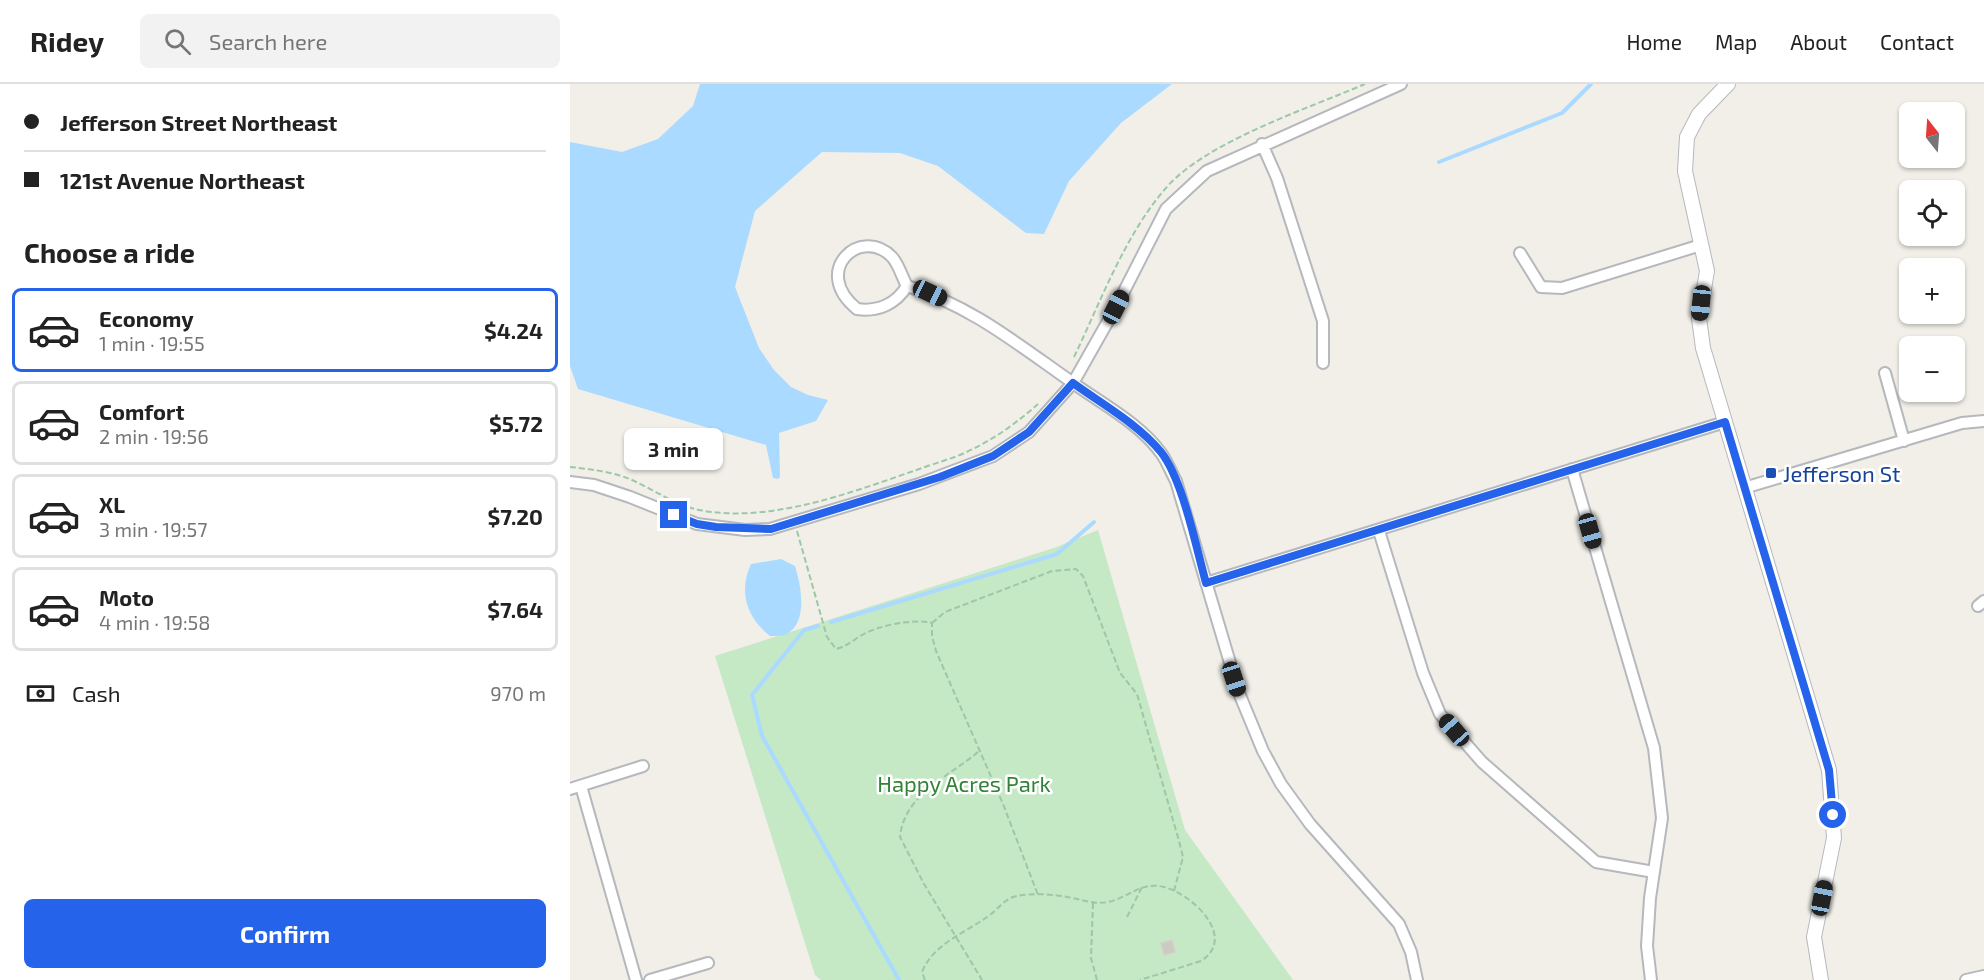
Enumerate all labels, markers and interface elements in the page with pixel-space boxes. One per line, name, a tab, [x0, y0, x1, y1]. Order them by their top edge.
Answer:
search box	[140, 14, 560, 68]
text: Ridey	[30, 24, 104, 58]
icon: search	[161, 25, 194, 58]
text: Search here	[209, 28, 327, 54]
text: Home	[1626, 29, 1682, 54]
text: Map	[1715, 29, 1757, 54]
text: About	[1790, 29, 1847, 54]
text: Contact	[1880, 29, 1954, 54]
north arrow	[1899, 102, 1965, 168]
map controls	[1899, 102, 1965, 402]
text: Jefferson Street Northeast	[60, 109, 337, 135]
text: 121st Avenue Northeast	[60, 167, 305, 193]
button: locate	[1899, 180, 1965, 246]
text: Choose a ride	[24, 236, 195, 268]
button: +	[1899, 258, 1965, 324]
car	[910, 277, 950, 309]
car	[1690, 284, 1712, 322]
car	[1100, 287, 1132, 327]
icon: car	[27, 303, 81, 357]
text: Economy	[99, 305, 194, 331]
text: $4.24	[484, 317, 543, 343]
text: 1 min · 19:55	[99, 331, 205, 355]
button: −	[1899, 336, 1965, 402]
icon: car	[27, 396, 81, 450]
text: Comfort	[99, 398, 184, 424]
text: $5.72	[489, 410, 543, 436]
text: 2 min · 19:56	[99, 424, 209, 448]
callout: 3 min	[624, 428, 724, 470]
text: 3 min	[648, 437, 699, 461]
place label: Jefferson St	[1783, 460, 1900, 486]
marker: Jefferson St	[1764, 466, 1778, 480]
icon: car	[27, 489, 81, 543]
text: XL	[99, 491, 125, 517]
route end	[660, 501, 687, 528]
text: $7.20	[488, 503, 543, 529]
car	[1576, 511, 1604, 551]
text: 3 min · 19:57	[99, 517, 207, 541]
icon: car	[27, 582, 81, 636]
text: Moto	[99, 584, 154, 610]
text: $7.64	[487, 596, 543, 622]
text: 4 min · 19:58	[99, 610, 210, 634]
car	[1220, 659, 1248, 699]
icon: cash	[24, 677, 57, 710]
text: Cash	[72, 680, 121, 706]
text: 970 m	[490, 681, 546, 705]
car	[1435, 711, 1473, 749]
park label: Happy Acres Park	[877, 770, 1051, 796]
route start	[1819, 801, 1846, 828]
car	[1810, 879, 1834, 917]
button: Confirm	[24, 899, 546, 968]

